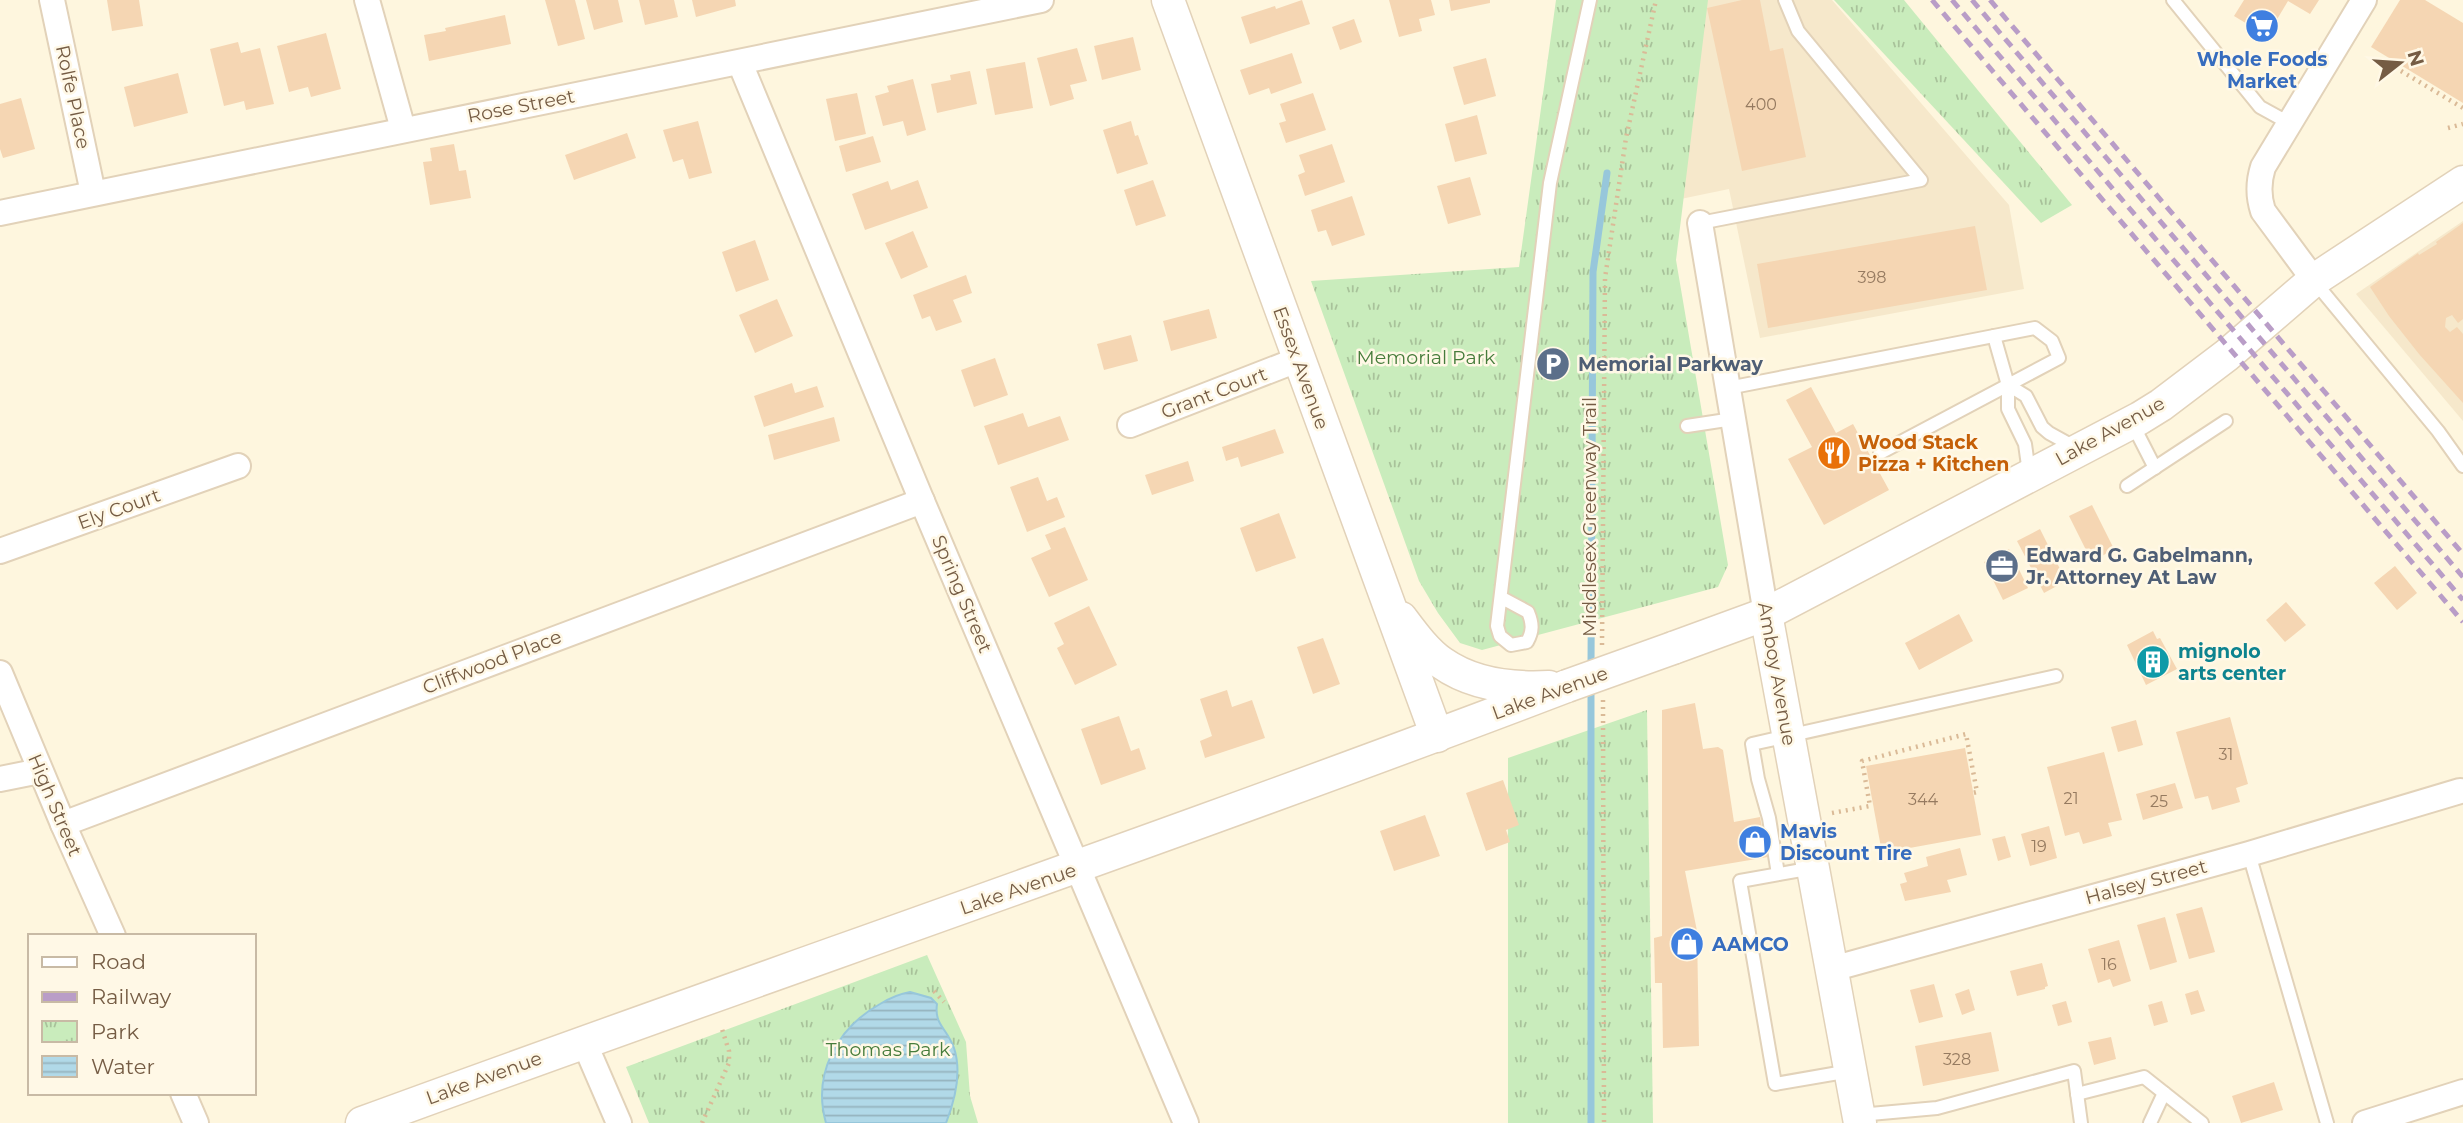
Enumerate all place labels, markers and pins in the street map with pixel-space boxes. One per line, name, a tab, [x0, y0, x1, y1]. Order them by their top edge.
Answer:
supermarket icon: Whole Foods Market	[2243, 7, 2281, 45]
place label: Whole Foods Market	[2197, 48, 2327, 93]
parking icon: Memorial Parkway	[1534, 345, 1572, 383]
place label: Memorial Parkway	[1578, 353, 1763, 376]
place label: Wood Stack Pizza + Kitchen	[1858, 431, 2009, 476]
restaurant icon: Wood Stack Pizza + Kitchen	[1815, 434, 1853, 472]
place label: Edward G. Gabelmann, Jr. Attorney At Law	[2025, 544, 2253, 589]
office icon: Edward G. Gabelmann, Jr. Attorney At Law	[1983, 547, 2021, 585]
place label: mignolo arts center	[2178, 640, 2286, 685]
building icon: mignolo arts center	[2134, 643, 2172, 681]
place label: Mavis Discount Tire	[1780, 820, 1912, 865]
shop icon: Mavis Discount Tire	[1736, 823, 1774, 861]
shop icon: AAMCO	[1668, 925, 1706, 963]
place label: AAMCO	[1711, 933, 1789, 956]

